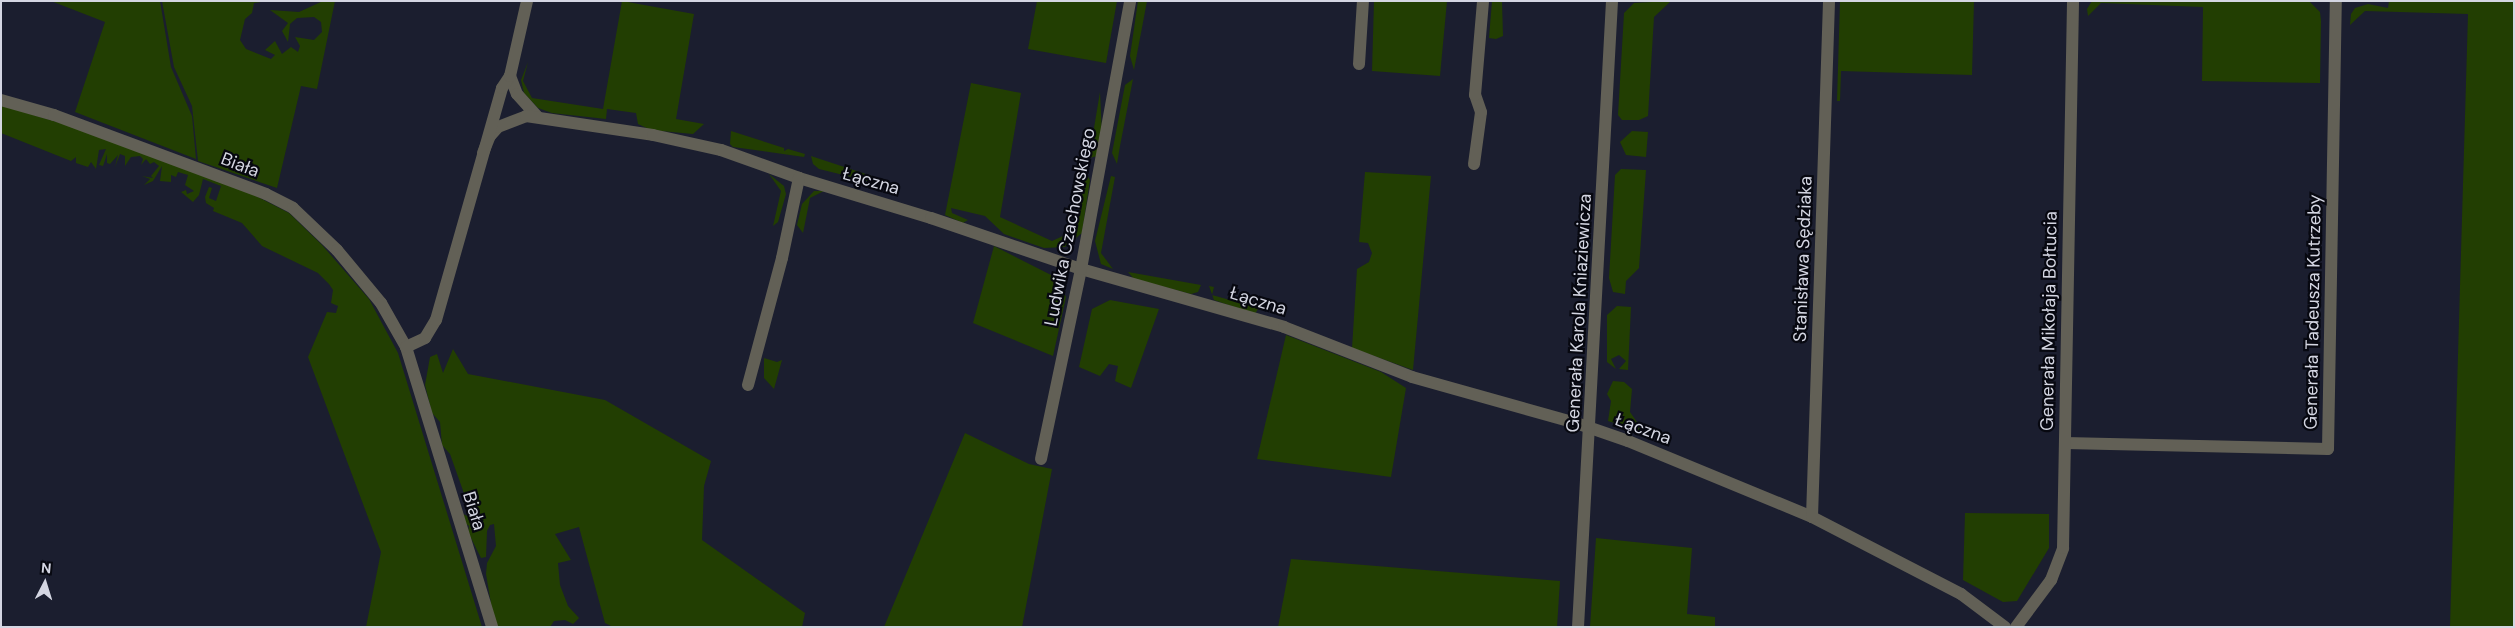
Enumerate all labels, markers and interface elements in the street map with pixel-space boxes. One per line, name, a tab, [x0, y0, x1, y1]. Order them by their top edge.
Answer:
street label: Ludwika Czachowskiego	[1040, 126, 1100, 328]
street label: Biała	[218, 148, 262, 182]
street label: Łączna	[840, 163, 902, 199]
street label: Stanisława Sędziaka	[1789, 176, 1817, 342]
street label: Generała Karola Kniaziewicza	[1562, 193, 1596, 433]
street label: Generała Tadeusza Kutrzeby	[2300, 194, 2326, 430]
street label: Generała Mikołaja Bołtucia	[2036, 211, 2062, 431]
street label: Łączna	[1227, 282, 1289, 320]
street label: Łączna	[1612, 409, 1674, 449]
street label: Biała	[458, 489, 490, 533]
north arrow	[20, 558, 70, 608]
text: N	[40, 559, 52, 577]

